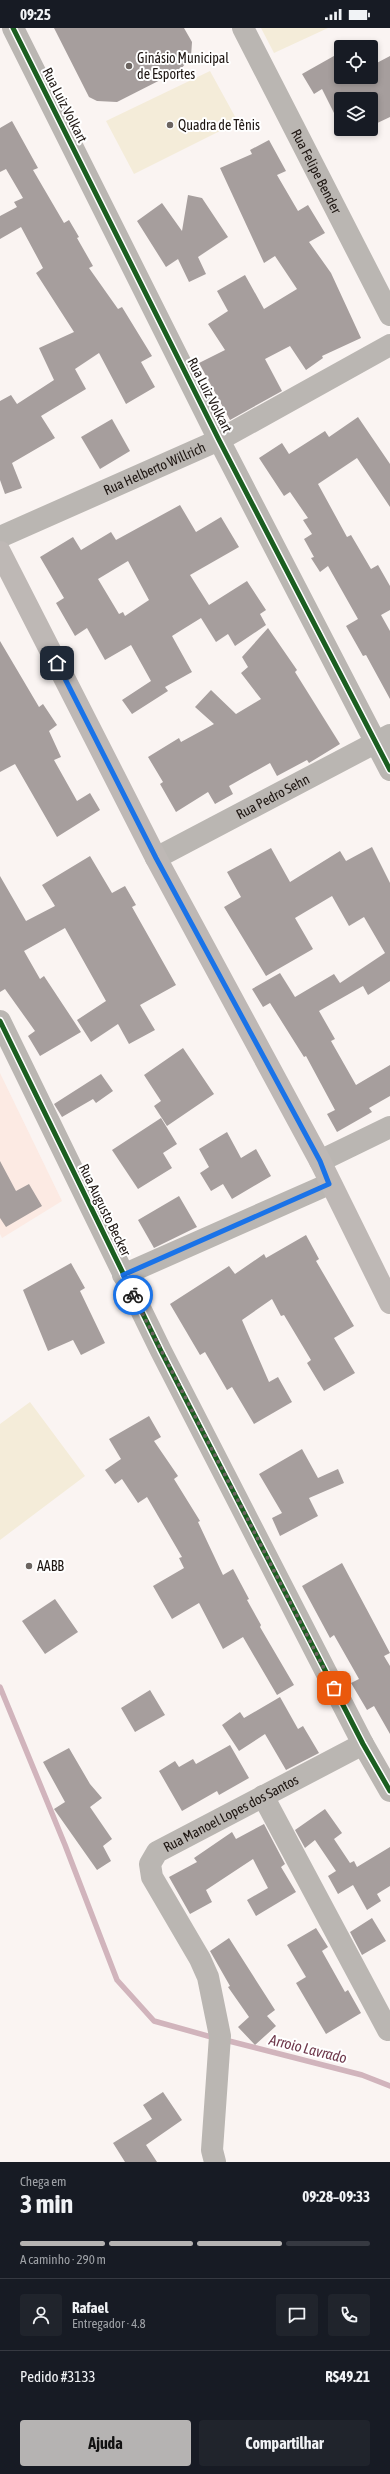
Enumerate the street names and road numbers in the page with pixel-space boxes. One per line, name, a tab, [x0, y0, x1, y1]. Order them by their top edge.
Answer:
street label: Rua Luiz Volkart	[39, 65, 91, 145]
street label: Rua Felipe Bender	[288, 126, 345, 217]
street label: Rua Luiz Volkart	[184, 355, 236, 435]
street label: Rua Helberto Willrich	[101, 439, 208, 498]
street label: Rua Pedro Sehn	[234, 771, 312, 822]
street label: Rua Augusto Becker	[76, 1161, 135, 1259]
street label: Rua Manoel Lopes dos Santos	[161, 1771, 301, 1855]

